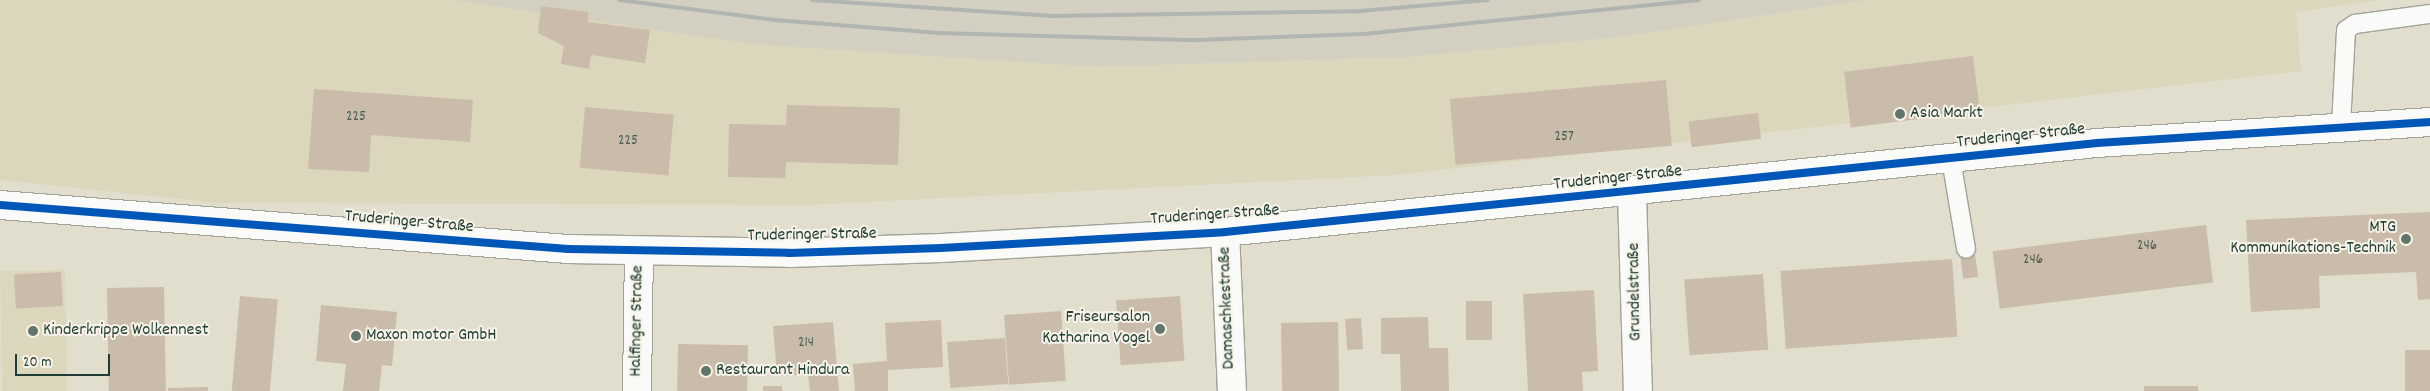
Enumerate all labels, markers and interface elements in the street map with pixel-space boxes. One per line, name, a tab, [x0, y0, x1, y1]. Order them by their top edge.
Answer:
place label: Asia Markt	[1910, 103, 1983, 125]
marker: Asia Markt	[1894, 108, 1906, 120]
house number: 225	[346, 109, 366, 127]
street label: Truderinger Straße	[1956, 120, 2086, 154]
house number: 257	[1554, 129, 1574, 147]
house number: 225	[618, 133, 638, 151]
street label: Truderinger Straße	[1553, 162, 1683, 196]
street label: Truderinger Straße	[1150, 201, 1280, 231]
street label: Truderinger Straße	[344, 207, 474, 239]
place label: MTG Kommunikations-Technik	[2230, 218, 2396, 260]
street label: Truderinger Straße	[747, 224, 877, 248]
marker: MTG Kommunikations-Technik	[2400, 233, 2412, 245]
house number: 246	[2137, 238, 2157, 256]
street label: Grundelstraße	[1624, 243, 1648, 341]
street label: Damaschkestraße	[1215, 246, 1241, 370]
house number: 246	[2023, 252, 2043, 270]
street label: Halfinger Straße	[626, 265, 650, 377]
place label: Friseursalon Katharina Vogel	[1042, 308, 1150, 350]
place label: Kinderkrippe Wolkennest	[43, 320, 209, 342]
marker: Friseursalon Katharina Vogel	[1154, 323, 1166, 335]
marker: Kinderkrippe Wolkennest	[27, 325, 39, 337]
place label: Maxon motor GmbH	[366, 325, 496, 347]
marker: Maxon motor GmbH	[350, 330, 362, 342]
house number: 214	[798, 335, 814, 353]
scale bar	[18, 344, 112, 376]
text: 20 m	[23, 352, 51, 374]
place label: Restaurant Hindura	[716, 360, 849, 382]
marker: Restaurant Hindura	[700, 365, 712, 377]

